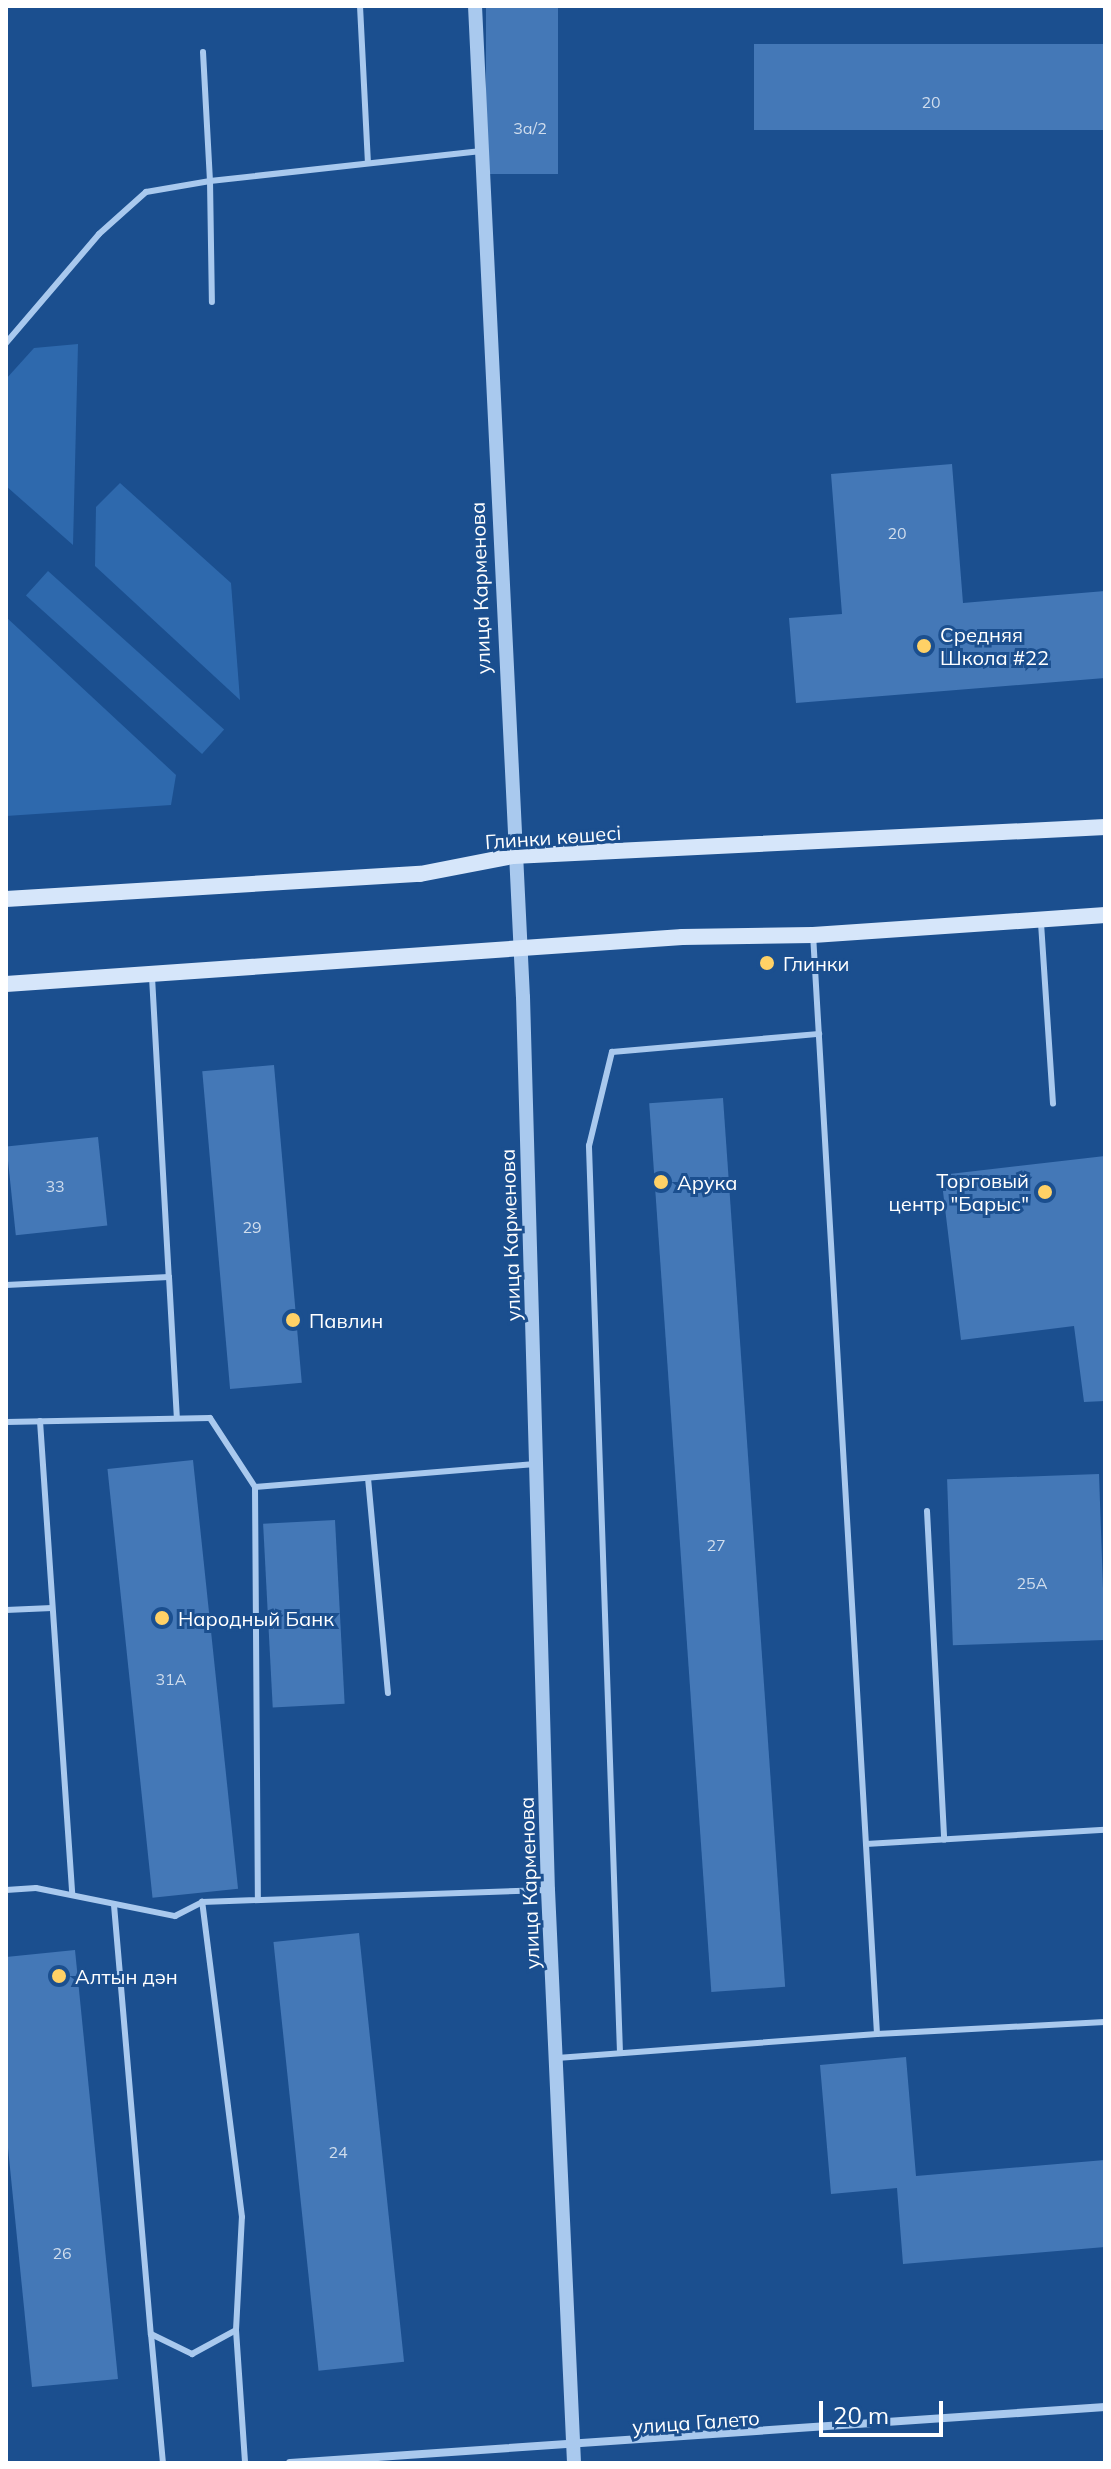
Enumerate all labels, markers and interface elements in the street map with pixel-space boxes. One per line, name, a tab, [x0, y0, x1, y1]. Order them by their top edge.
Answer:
house number: 20	[921, 92, 941, 112]
house number: 3а/2	[513, 118, 547, 138]
street label: улица Карменова	[465, 501, 495, 675]
house number: 20	[887, 523, 907, 543]
place label: Средняя Школа #22	[940, 622, 1049, 669]
marker: Средняя Школа #22	[915, 637, 933, 655]
street label: Глинки көшесі	[484, 820, 622, 854]
place label: Глинки	[783, 951, 850, 975]
marker: Глинки	[758, 954, 776, 972]
street label: улица Карменова	[495, 1148, 525, 1322]
place label: Торговый центр "Барыс"	[889, 1168, 1029, 1215]
place label: Арука	[677, 1170, 738, 1194]
marker: Арука	[652, 1173, 670, 1191]
house number: 33	[45, 1176, 65, 1196]
marker: Торговый центр "Барыс"	[1036, 1183, 1054, 1201]
house number: 29	[242, 1217, 262, 1237]
place label: Павлин	[309, 1308, 383, 1332]
marker: Павлин	[284, 1311, 302, 1329]
house number: 27	[706, 1535, 726, 1555]
house number: 25А	[1017, 1573, 1047, 1593]
place label: Народный Банк	[178, 1606, 334, 1630]
marker: Народный Банк	[153, 1609, 171, 1627]
house number: 31А	[156, 1669, 186, 1689]
street label: улица Карменова	[514, 1796, 544, 1970]
place label: Алтын дән	[75, 1964, 178, 1988]
marker: Алтын дән	[50, 1967, 68, 1985]
house number: 24	[328, 2142, 348, 2162]
house number: 26	[52, 2243, 72, 2263]
scale bar	[823, 2385, 947, 2435]
text: 20 m	[833, 2400, 889, 2430]
street label: улица Галето	[632, 2406, 760, 2438]

